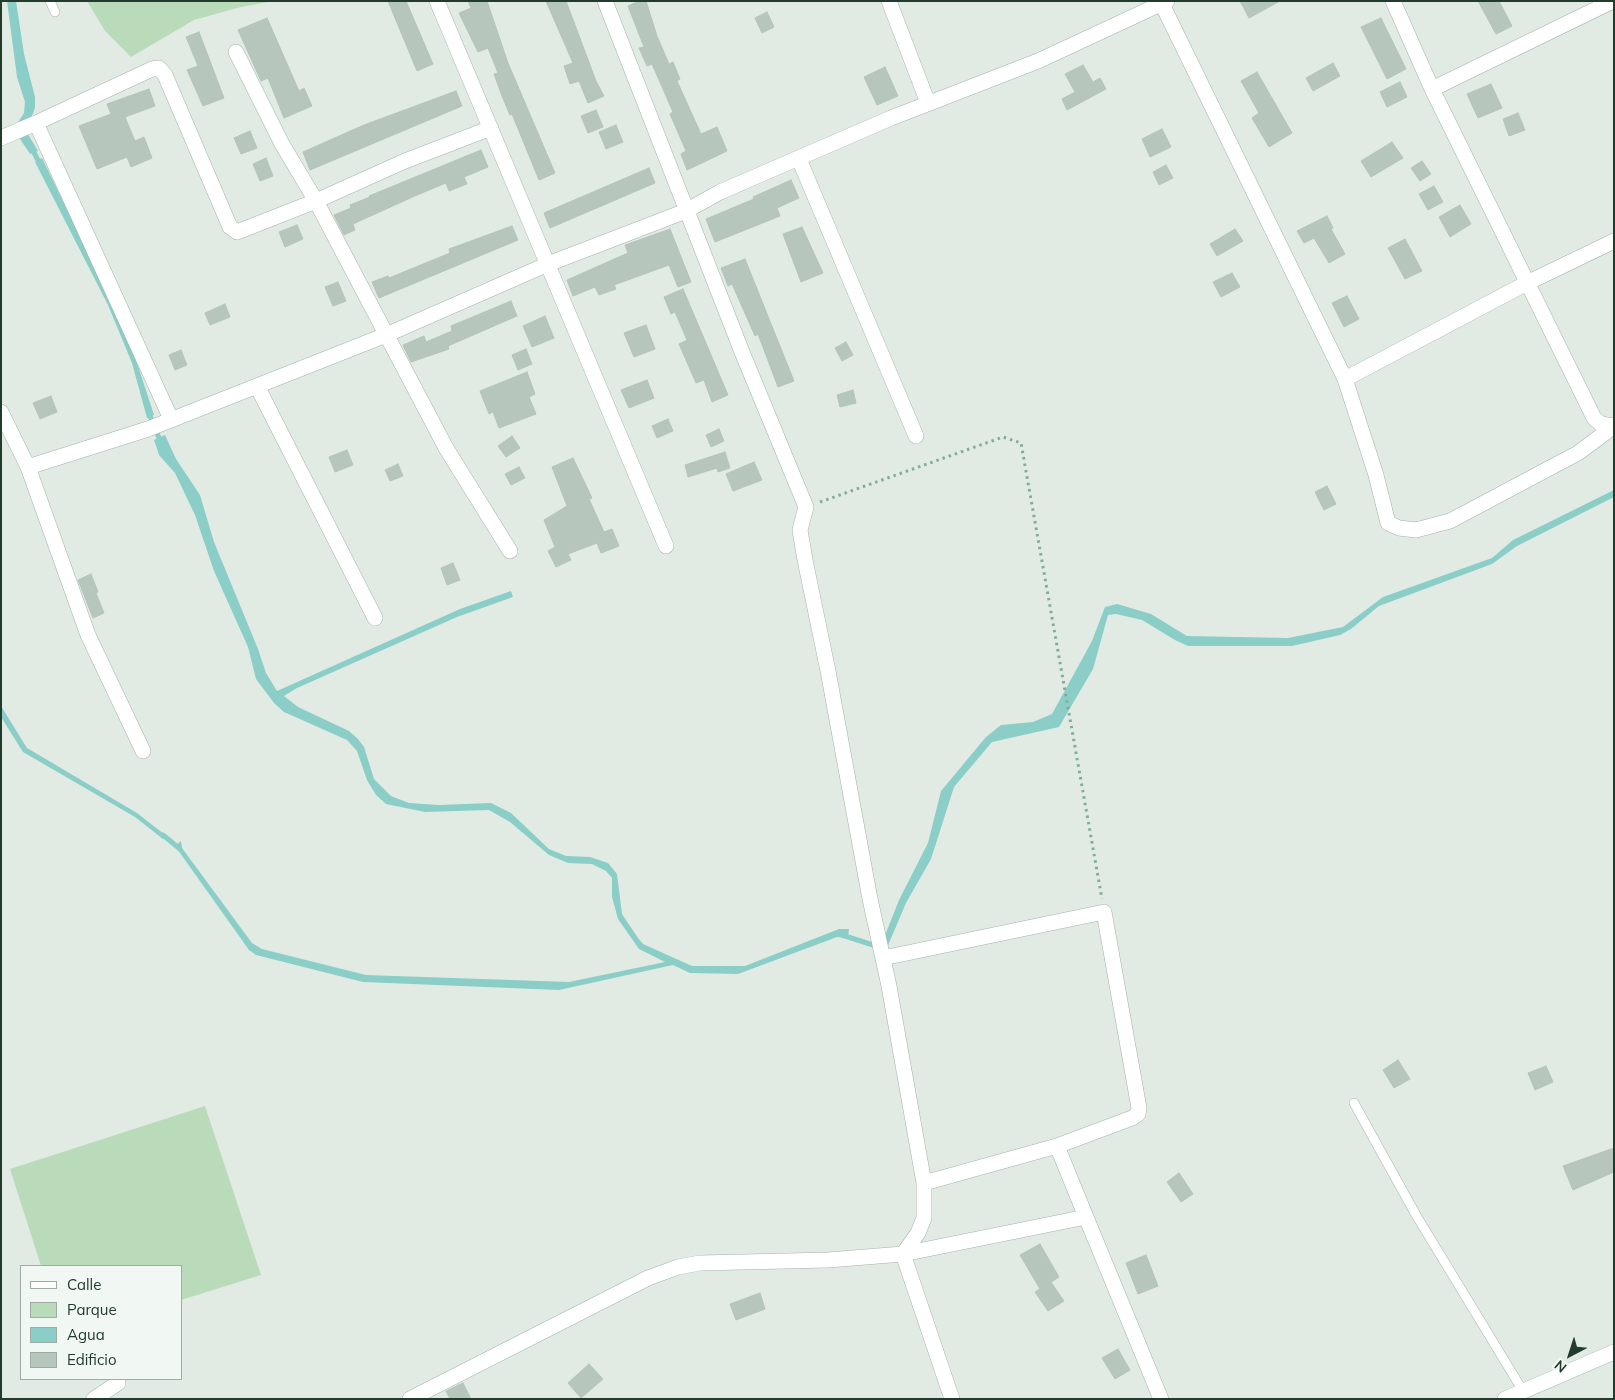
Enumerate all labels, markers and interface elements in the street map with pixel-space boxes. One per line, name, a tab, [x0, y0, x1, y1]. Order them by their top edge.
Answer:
legend	[20, 1265, 182, 1380]
text: Calle	[67, 1275, 101, 1294]
text: Parque	[67, 1300, 117, 1319]
text: Agua	[67, 1325, 105, 1344]
north arrow	[1545, 1330, 1595, 1380]
text: Edificio	[67, 1350, 117, 1369]
text: N	[1551, 1356, 1570, 1377]

